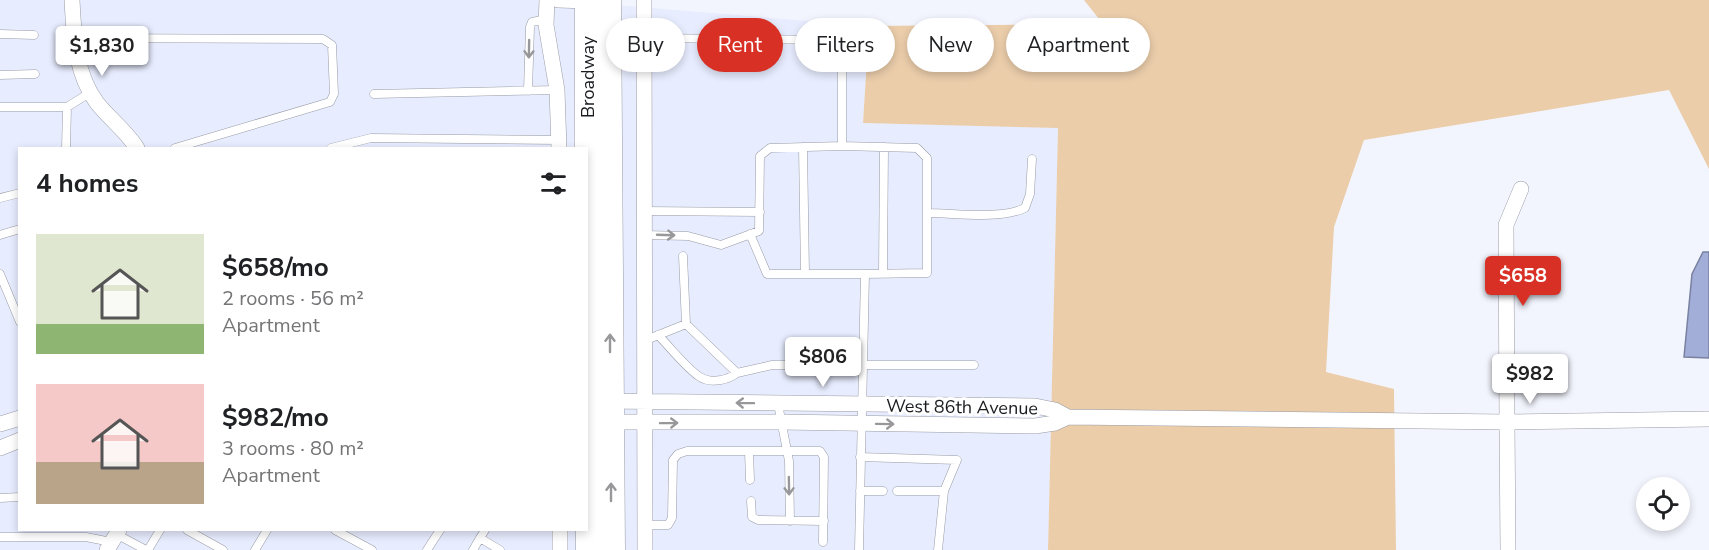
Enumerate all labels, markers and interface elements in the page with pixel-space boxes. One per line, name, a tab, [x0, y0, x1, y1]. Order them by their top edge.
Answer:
chip: Buy	[606, 18, 685, 72]
chip: Rent	[697, 18, 783, 72]
chip: Filters	[795, 18, 895, 72]
chip: New	[907, 18, 994, 72]
chip: Apartment	[1006, 18, 1150, 72]
pin: $1,830	[53, 26, 151, 77]
text: $1,830	[70, 32, 134, 59]
street label: Broadway	[576, 35, 600, 118]
one-way arrow	[523, 38, 535, 58]
text: 4 homes	[36, 166, 138, 201]
icon: filters	[537, 167, 570, 200]
one-way arrow	[655, 230, 675, 241]
text: $658/mo	[222, 250, 329, 285]
pin: $658	[1487, 256, 1559, 307]
icon: home	[84, 258, 156, 330]
text: $658	[1499, 262, 1547, 289]
text: 2 rooms · 56 m²	[222, 285, 364, 312]
text: Apartment	[222, 312, 320, 339]
one-way arrow	[604, 333, 616, 353]
pin: $806	[787, 337, 859, 388]
text: $806	[799, 343, 847, 370]
pin: $982	[1494, 354, 1566, 405]
text: $982	[1506, 360, 1554, 387]
street label: West 86th Avenue	[886, 394, 1038, 420]
one-way arrow	[736, 398, 756, 409]
text: $982/mo	[222, 400, 329, 435]
icon: home	[84, 408, 156, 480]
one-way arrow	[659, 417, 679, 429]
one-way arrow	[875, 418, 895, 430]
text: 3 rooms · 80 m²	[222, 435, 364, 462]
text: Apartment	[222, 462, 320, 489]
one-way arrow	[783, 475, 795, 495]
map controls	[1636, 477, 1690, 531]
button: locate	[1636, 477, 1690, 531]
one-way arrow	[605, 482, 617, 502]

